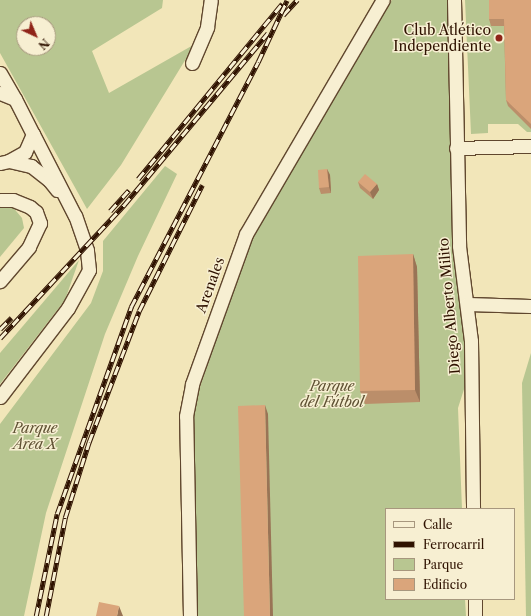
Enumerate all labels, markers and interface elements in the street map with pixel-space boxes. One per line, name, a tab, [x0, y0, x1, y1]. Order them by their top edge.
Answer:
north arrow	[16, 16, 56, 56]
place label: Club Atlético Independiente	[393, 22, 491, 54]
marker: Club Atlético Independiente	[494, 33, 504, 43]
text: N	[35, 36, 52, 52]
street label: Diego Alberto Milito	[435, 237, 463, 375]
street label: Arenales	[192, 255, 228, 315]
park label: Parque del Fútbol	[300, 378, 364, 410]
park label: Parque Area X	[13, 420, 57, 452]
legend	[385, 508, 515, 600]
text: Calle	[423, 517, 452, 532]
text: Ferrocarril	[423, 537, 484, 552]
text: Parque	[423, 557, 463, 572]
text: Edificio	[423, 577, 467, 592]

